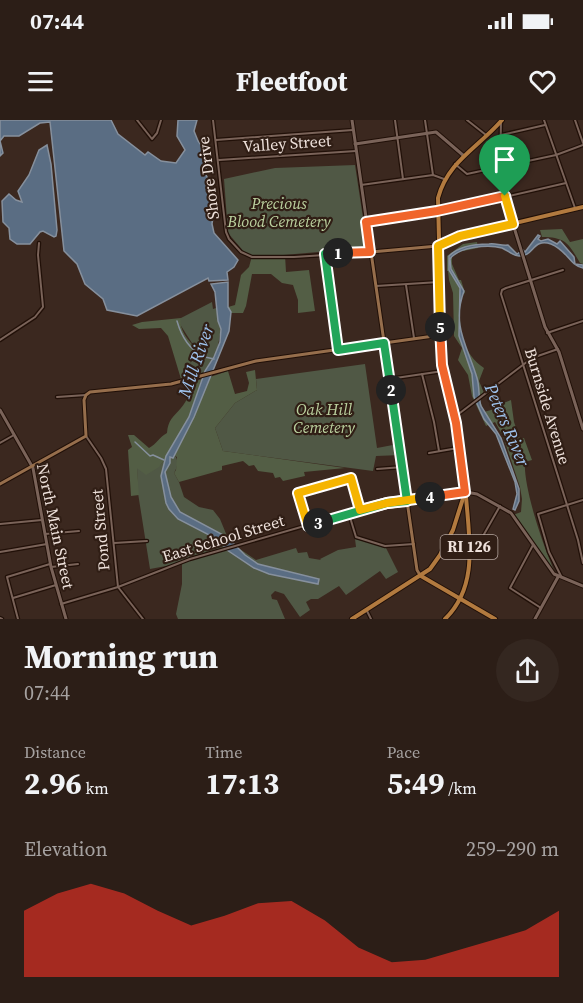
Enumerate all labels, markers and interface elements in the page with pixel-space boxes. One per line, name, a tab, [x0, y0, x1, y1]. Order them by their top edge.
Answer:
text: 07:44	[30, 6, 84, 36]
text: Fleetfoot	[236, 63, 347, 100]
icon: menu	[24, 65, 57, 98]
icon: heart	[526, 65, 559, 98]
street label: Valley Street	[242, 129, 333, 157]
pin	[479, 134, 530, 196]
street label: Shore Drive	[192, 135, 224, 221]
icon: arrive	[488, 143, 521, 176]
park label: Precious Blood Cemetery	[226, 192, 331, 232]
pin: 1	[323, 238, 353, 268]
text: 1	[334, 242, 342, 264]
pin: 5	[425, 312, 455, 342]
text: 5	[436, 316, 444, 338]
water label: Mill River	[171, 320, 220, 402]
street label: Burnside Avenue	[520, 345, 576, 467]
pin: 2	[376, 375, 406, 405]
water label: Peters River	[478, 378, 536, 471]
text: 2	[387, 379, 395, 401]
park label: Oak Hill Cemetery	[293, 398, 355, 438]
street label: North Main Street	[32, 461, 80, 592]
pin: 4	[415, 482, 445, 512]
text: 4	[426, 486, 434, 508]
street label: Pond Street	[85, 488, 115, 572]
pin: 3	[303, 508, 333, 538]
street label: East School Street	[159, 509, 287, 567]
text: 3	[314, 512, 322, 534]
road number: RI 126	[440, 535, 498, 559]
text: Morning run	[24, 634, 218, 679]
button: share	[496, 639, 559, 702]
text: 07:44	[24, 679, 70, 707]
text: Distance	[24, 741, 86, 763]
text: Time	[205, 741, 242, 763]
text: Pace	[387, 741, 420, 763]
text: 2.96	[24, 763, 82, 804]
text: 17:13	[205, 763, 279, 804]
text: 5:49	[387, 763, 444, 804]
text: km	[82, 777, 109, 799]
text: /km	[444, 777, 477, 799]
text: Elevation	[24, 835, 108, 863]
text: 259–290 m	[466, 835, 559, 863]

